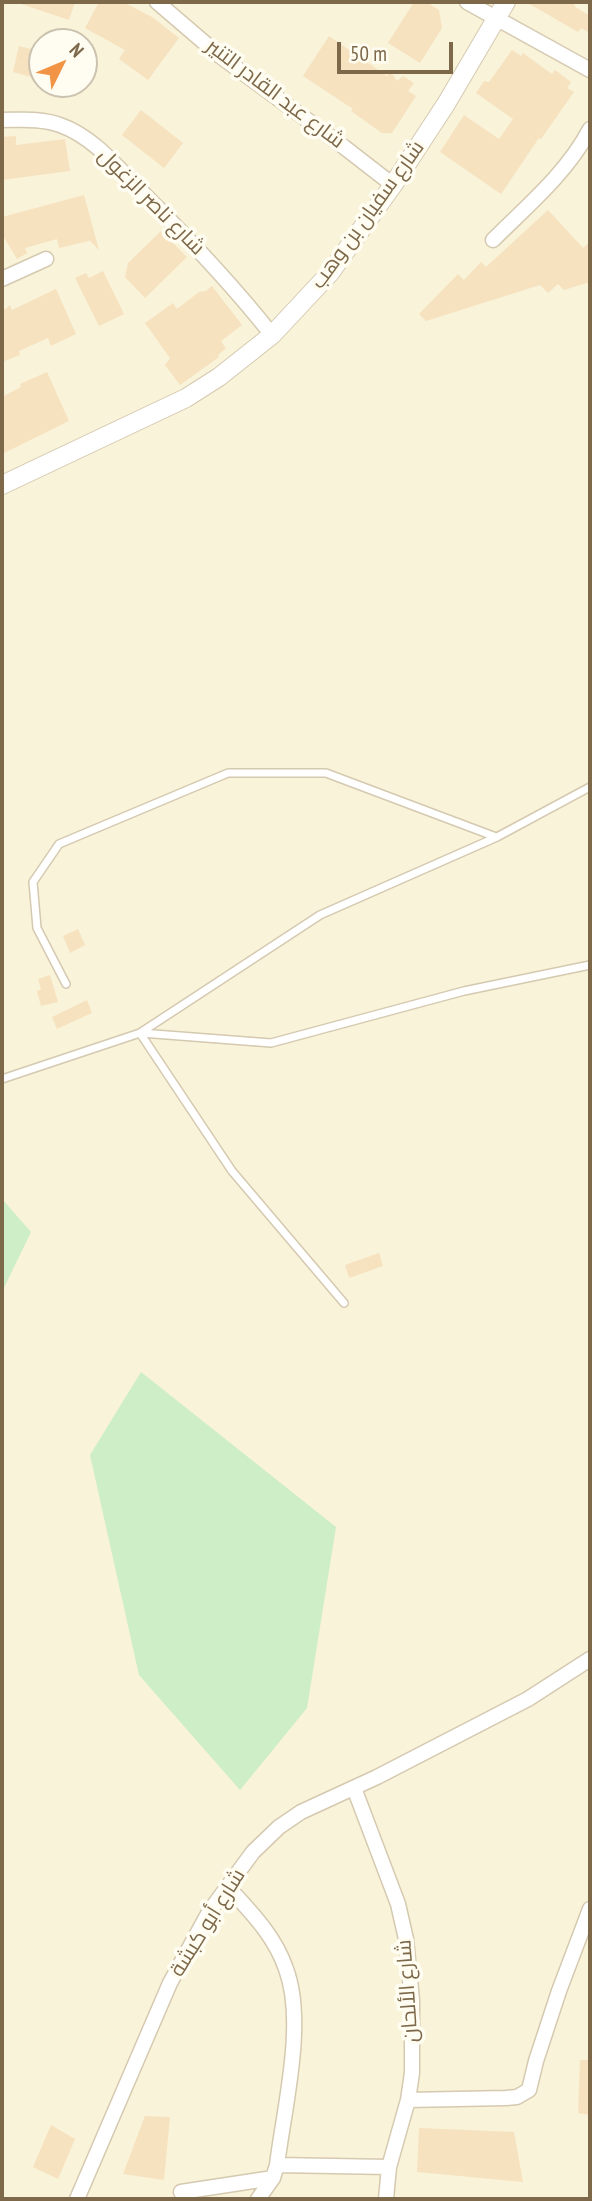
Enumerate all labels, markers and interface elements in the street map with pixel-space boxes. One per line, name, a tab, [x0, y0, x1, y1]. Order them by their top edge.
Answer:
north arrow	[28, 28, 98, 98]
scale bar	[340, 28, 456, 72]
street label: شارع عبد القادر التنير	[201, 34, 349, 154]
text: N	[65, 38, 89, 62]
text: 50 m	[350, 40, 387, 67]
street label: شارع سفيان بن وهب	[306, 136, 430, 294]
street label: شارع ناصر الزغول	[92, 143, 210, 261]
street label: شارع أبو كبشة	[165, 1864, 251, 1982]
street label: شارع الألحان	[392, 1939, 424, 2043]

